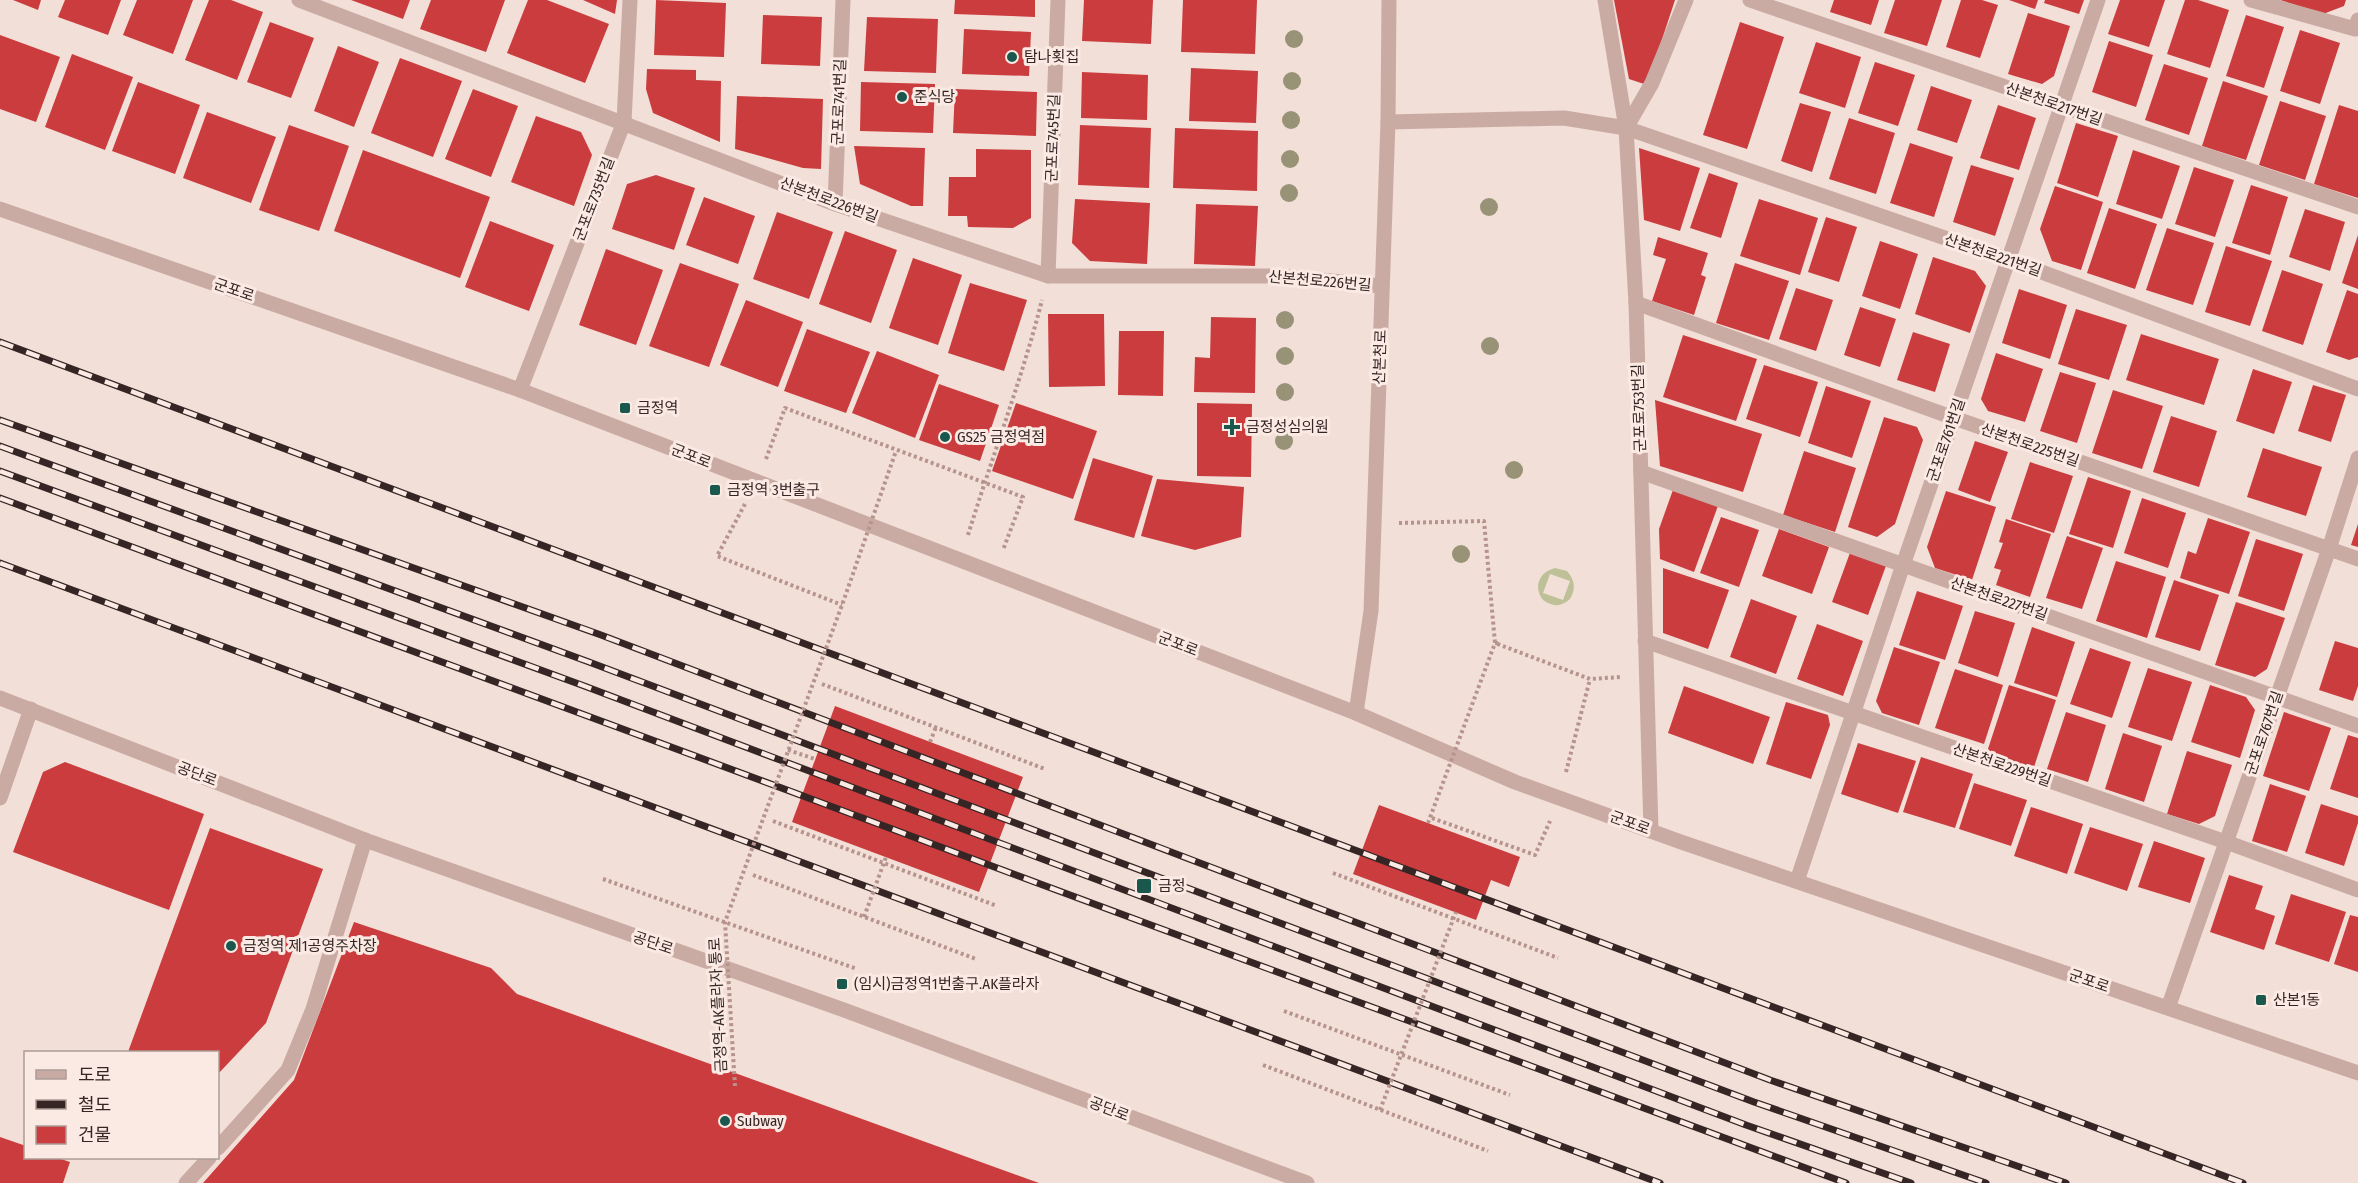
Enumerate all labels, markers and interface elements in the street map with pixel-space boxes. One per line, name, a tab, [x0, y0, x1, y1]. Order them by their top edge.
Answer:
place label: 탐나횟집	[1024, 48, 1079, 66]
marker: 탐나횟집	[1005, 50, 1019, 64]
street label: 군포로741번길	[828, 58, 850, 146]
street label: 산본천로217번길	[2003, 79, 2105, 129]
place label: 준식당	[914, 88, 956, 106]
marker: 준식당	[895, 90, 909, 104]
street label: 군포로745번길	[1042, 93, 1064, 183]
street label: 군포로735번길	[570, 154, 618, 244]
street label: 산본천로226번길	[777, 174, 881, 226]
street label: 산본천로221번길	[1942, 230, 2044, 280]
street label: 산본천로226번길	[1268, 268, 1372, 294]
street label: 군포로	[211, 275, 257, 305]
street label: 산본천로	[1370, 329, 1390, 385]
street label: 군포로753번길	[1628, 364, 1650, 452]
street label: 군포로761번길	[1923, 396, 1969, 484]
place label: 금정역	[637, 399, 678, 417]
marker: 금정역	[618, 401, 632, 415]
marker: 금정성심의원	[1223, 418, 1241, 436]
place label: 금정성심의원	[1246, 418, 1329, 436]
street label: 산본천로225번길	[1978, 420, 2082, 470]
place label: GS25 금정역점	[957, 428, 1045, 446]
marker: GS25 금정역점	[938, 430, 952, 444]
street label: 군포로	[668, 440, 714, 472]
place label: 금정역 3번출구	[727, 481, 820, 499]
marker: 금정역 3번출구	[708, 483, 722, 497]
street label: 산본천로227번길	[1948, 574, 2050, 624]
street label: 군포로	[1155, 628, 1201, 660]
street label: 군포로767번길	[2241, 688, 2287, 778]
street label: 산본천로229번길	[1950, 740, 2054, 790]
street label: 공단로	[174, 758, 220, 790]
street label: 군포로	[1607, 807, 1653, 839]
marker: 금정	[1135, 877, 1153, 895]
place label: 금정	[1158, 877, 1186, 895]
street label: 공단로	[630, 928, 676, 958]
place label: 금정역 제1공영주차장	[243, 937, 377, 955]
street label: 금정역-AK플라자 통로	[705, 937, 731, 1073]
marker: 금정역 제1공영주차장	[224, 939, 238, 953]
street label: 군포로	[2066, 966, 2112, 996]
place label: (임시)금정역1번출구.AK플라자	[854, 975, 1040, 993]
marker: (임시)금정역1번출구.AK플라자	[835, 977, 849, 991]
place label: 산본1동	[2273, 991, 2320, 1009]
marker: 산본1동	[2254, 993, 2268, 1007]
legend	[24, 1051, 219, 1159]
text: 도로	[78, 1064, 111, 1086]
street label: 공단로	[1086, 1093, 1132, 1125]
text: 철도	[78, 1094, 111, 1116]
place label: Subway	[737, 1112, 784, 1130]
marker: Subway	[718, 1114, 732, 1128]
text: 건물	[78, 1124, 111, 1146]

